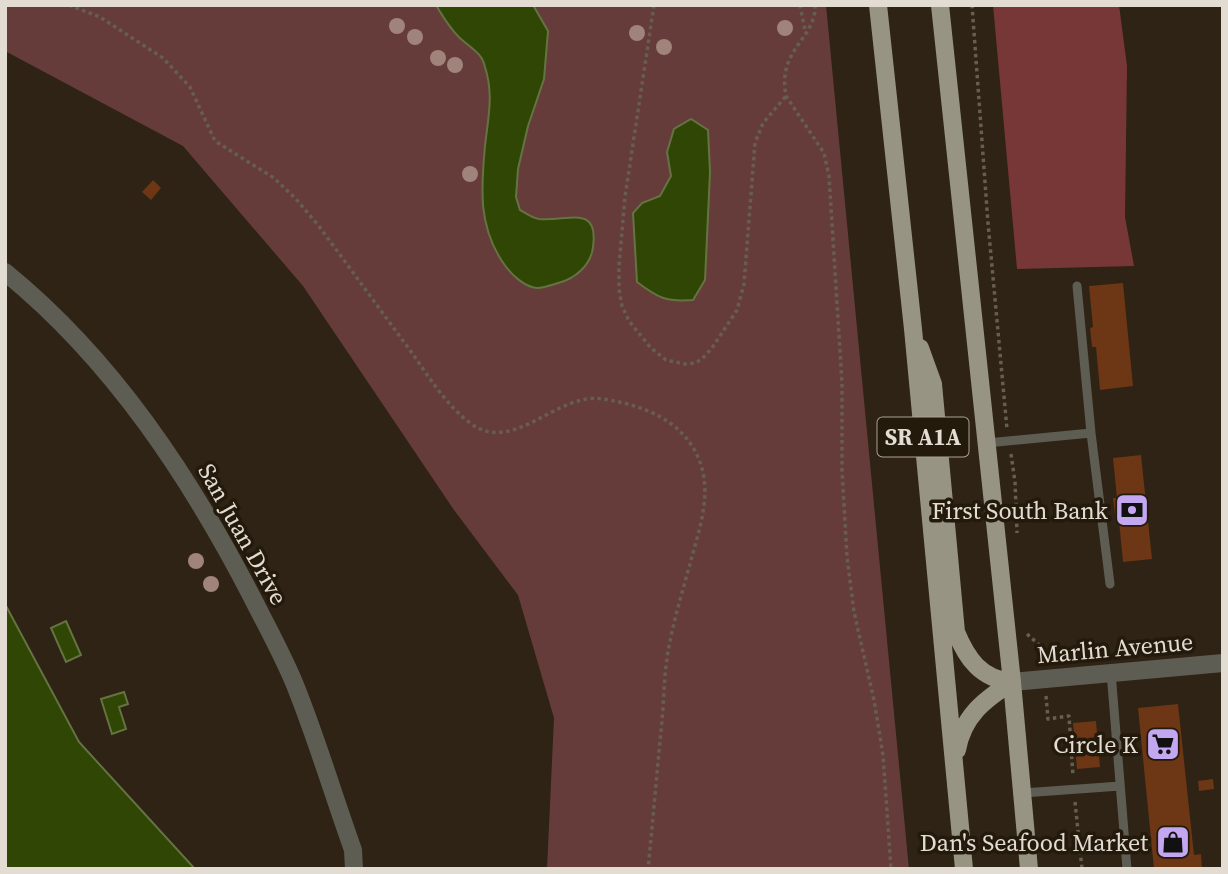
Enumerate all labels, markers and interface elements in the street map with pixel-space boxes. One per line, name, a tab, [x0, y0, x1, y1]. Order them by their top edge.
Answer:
road number: SR A1A	[878, 418, 968, 457]
street label: San Juan Drive	[191, 457, 295, 611]
bank icon: First South Bank	[1113, 491, 1151, 529]
place label: First South Bank	[932, 494, 1109, 527]
street label: Marlin Avenue	[1036, 625, 1194, 671]
supermarket icon: Circle K	[1144, 725, 1182, 763]
place label: Circle K	[1053, 728, 1138, 761]
shop icon: Dan's Seafood Market	[1154, 823, 1192, 861]
place label: Dan's Seafood Market	[920, 826, 1148, 859]

